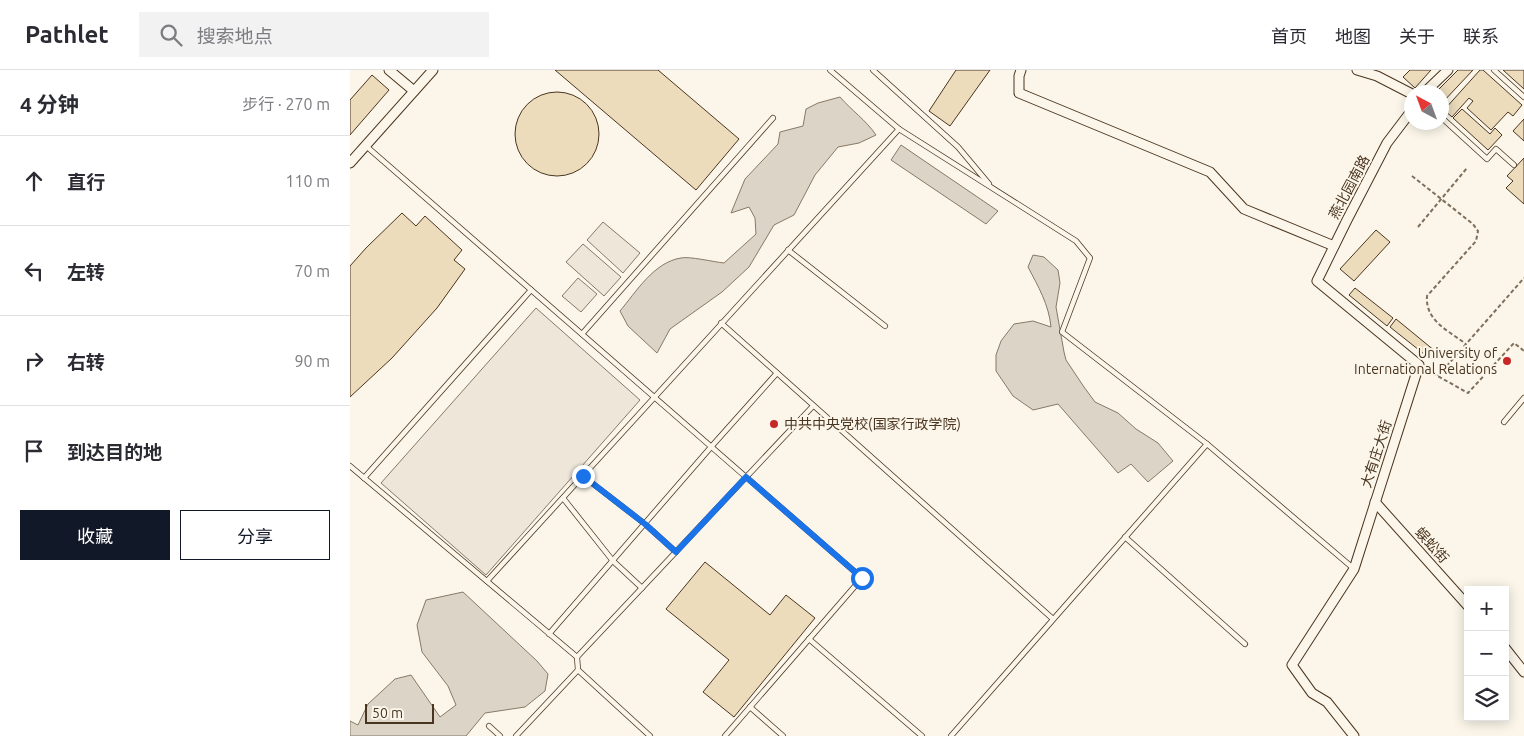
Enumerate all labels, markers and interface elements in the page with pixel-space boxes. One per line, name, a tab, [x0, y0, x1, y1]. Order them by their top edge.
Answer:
search box	[139, 12, 489, 57]
text: Pathlet	[25, 21, 109, 48]
icon: search	[157, 21, 185, 49]
text: 搜索地点	[197, 25, 273, 47]
text: 首页	[1271, 26, 1307, 46]
text: 地图	[1335, 26, 1371, 46]
text: 关于	[1399, 26, 1435, 46]
text: 联系	[1463, 26, 1499, 46]
north arrow	[1404, 85, 1449, 130]
text: 4 分钟	[20, 92, 79, 116]
text: 步行 · 270 m	[242, 95, 330, 113]
street label: 燕北园南路	[1326, 152, 1372, 222]
icon: ahead	[20, 167, 48, 195]
text: 直行	[67, 171, 105, 193]
text: 110 m	[285, 172, 330, 190]
icon: left	[20, 257, 48, 285]
text: 左转	[67, 261, 105, 283]
text: 70 m	[294, 262, 330, 280]
place label: University of International Relations	[1354, 345, 1498, 377]
icon: right	[20, 347, 48, 375]
text: 右转	[67, 351, 105, 373]
text: 90 m	[294, 352, 330, 370]
marker: University of International Relations	[1501, 355, 1513, 367]
place label: 中共中央党校(国家行政学院)	[784, 416, 961, 432]
marker: 中共中央党校(国家行政学院)	[768, 418, 780, 430]
street label: 大有庄大街	[1358, 418, 1394, 490]
icon: arrive	[20, 437, 48, 465]
text: 到达目的地	[67, 441, 162, 463]
route end	[572, 465, 595, 488]
button: 收藏	[20, 510, 170, 560]
button: 分享	[180, 510, 330, 560]
street label: 蜈蚣街	[1412, 524, 1452, 566]
route start	[851, 567, 874, 590]
map controls	[1464, 586, 1509, 721]
button: +	[1464, 586, 1509, 631]
button: −	[1464, 631, 1509, 676]
button: layers	[1464, 676, 1509, 721]
scale bar	[365, 701, 434, 724]
text: 50 m	[372, 705, 403, 721]

